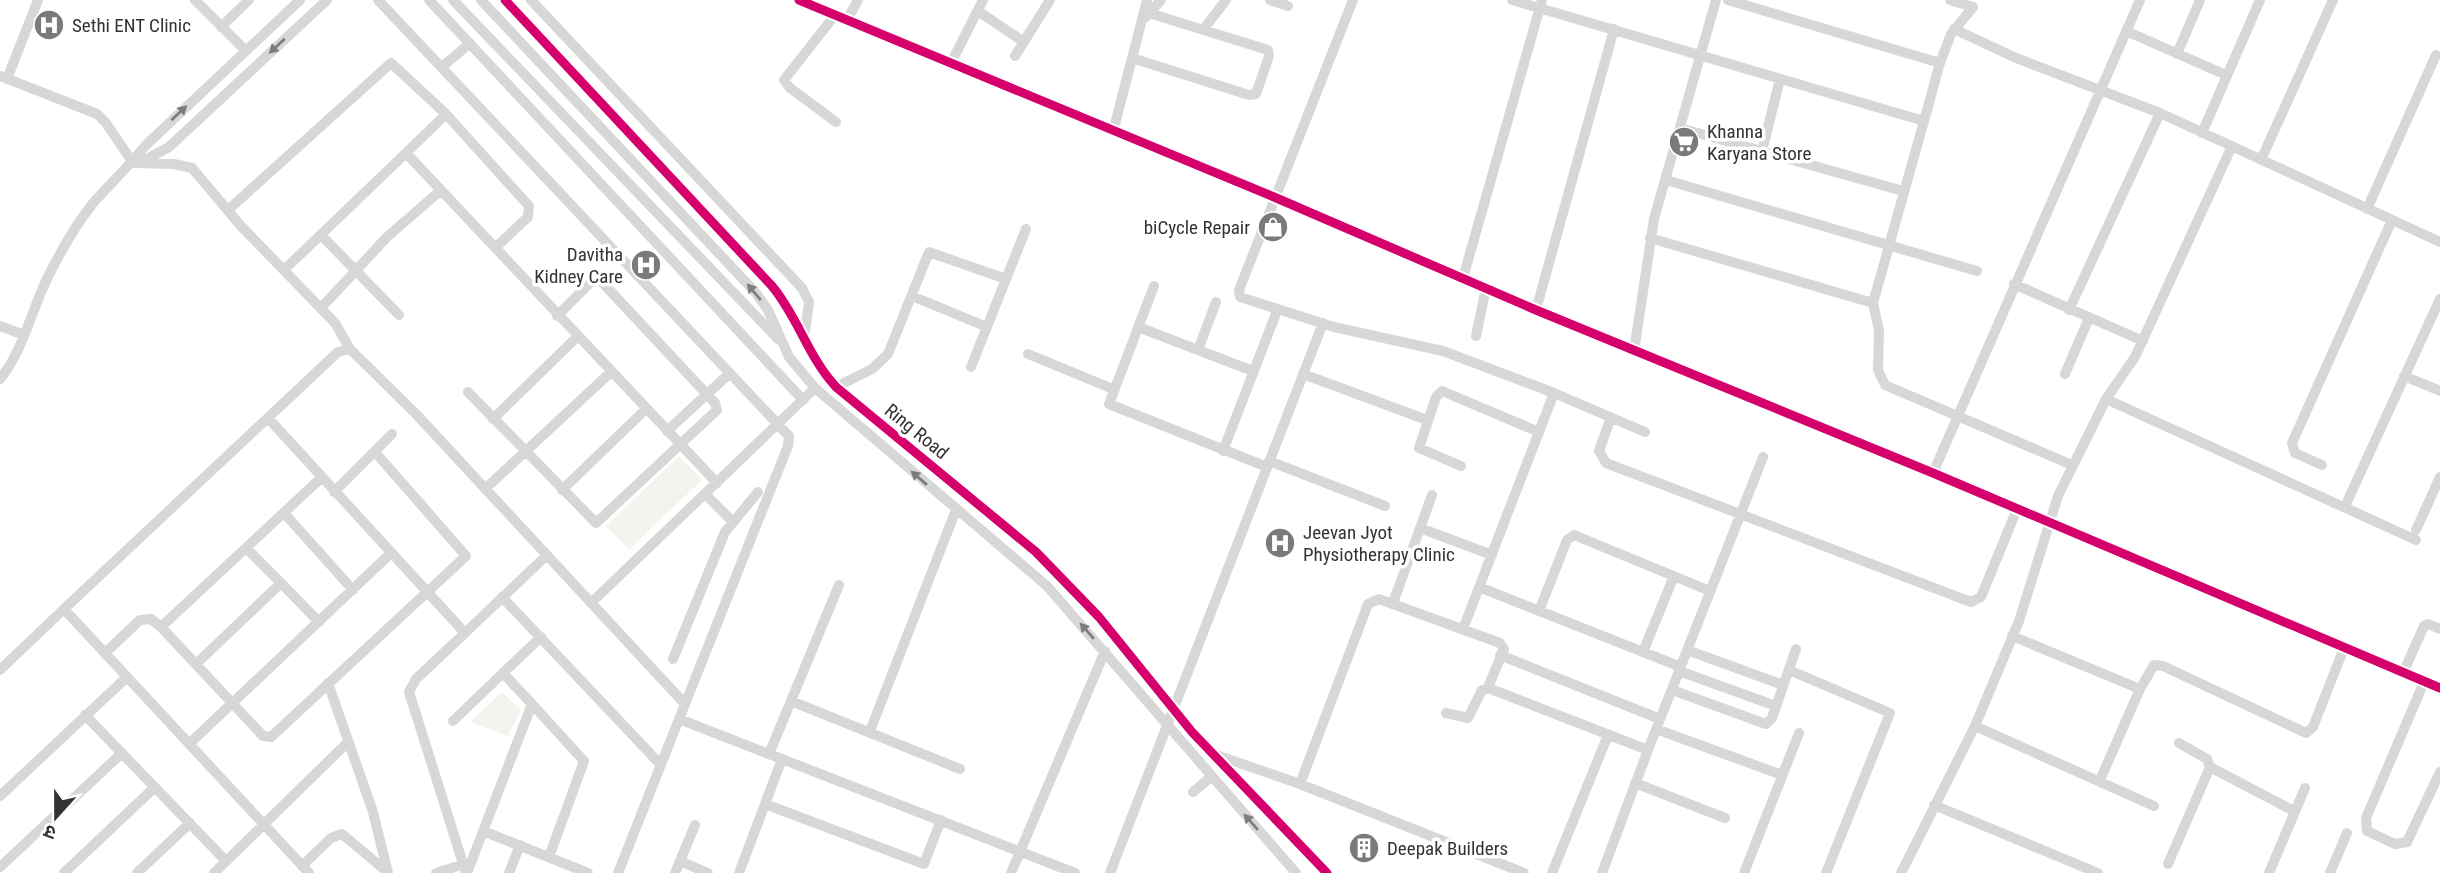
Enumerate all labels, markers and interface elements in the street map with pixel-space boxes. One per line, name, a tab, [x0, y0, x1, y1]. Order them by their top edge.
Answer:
hospital icon: Sethi ENT Clinic	[32, 8, 66, 42]
place label: Sethi ENT Clinic	[72, 14, 191, 37]
one-way arrow	[269, 38, 286, 54]
one-way arrow	[170, 105, 188, 121]
place label: Khanna Karyana Store	[1707, 120, 1811, 165]
supermarket icon: Khanna Karyana Store	[1667, 125, 1701, 159]
shop icon: biCycle Repair	[1256, 210, 1290, 244]
place label: biCycle Repair	[1144, 216, 1250, 239]
place label: Davitha Kidney Care	[534, 243, 623, 288]
hospital icon: Davitha Kidney Care	[629, 248, 663, 282]
one-way arrow	[747, 284, 762, 301]
street label: Ring Road	[880, 399, 953, 464]
one-way arrow	[910, 470, 928, 486]
place label: Jeevan Jyot Physiotherapy Clinic	[1303, 521, 1455, 566]
hospital icon: Jeevan Jyot Physiotherapy Clinic	[1263, 526, 1297, 560]
one-way arrow	[1079, 622, 1095, 640]
north arrow	[21, 782, 91, 852]
one-way arrow	[1244, 813, 1259, 830]
text: उ	[40, 819, 59, 845]
building icon: Deepak Builders	[1347, 831, 1381, 865]
place label: Deepak Builders	[1387, 837, 1508, 860]

